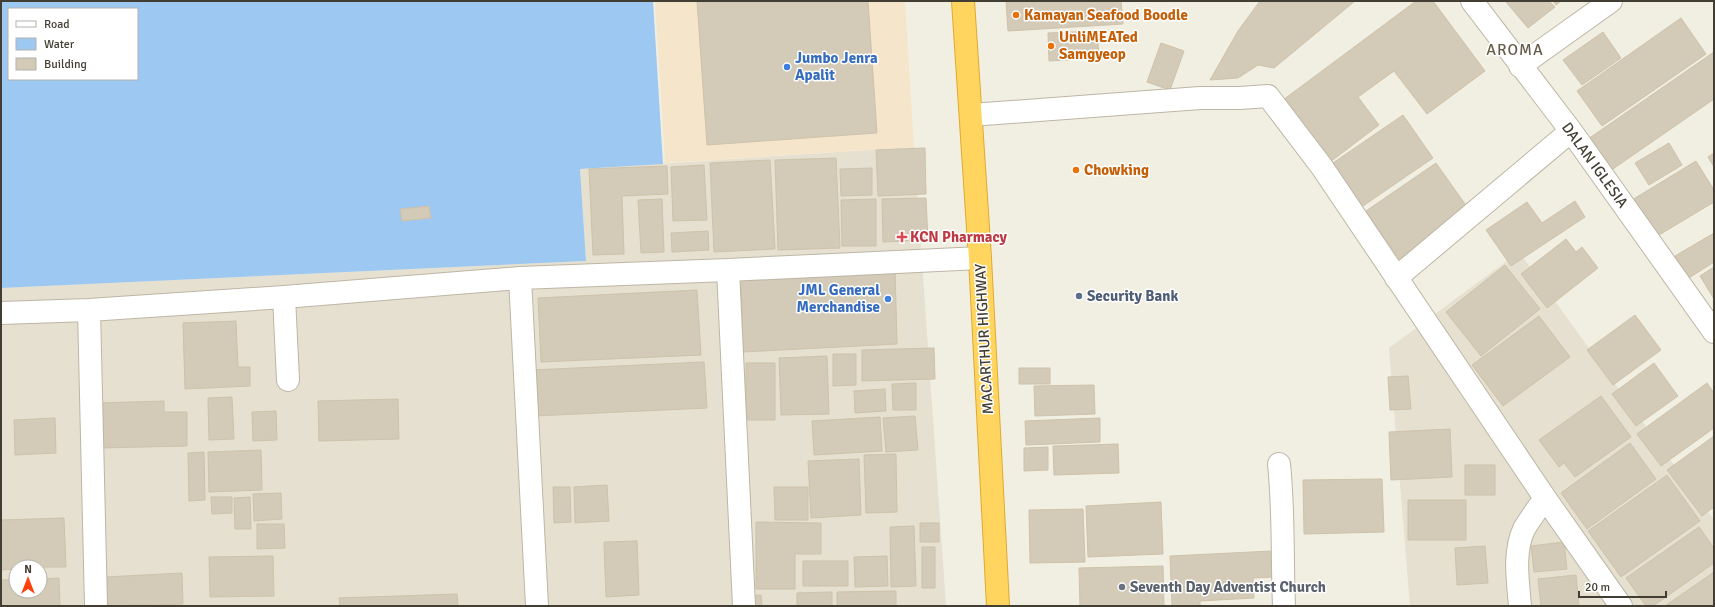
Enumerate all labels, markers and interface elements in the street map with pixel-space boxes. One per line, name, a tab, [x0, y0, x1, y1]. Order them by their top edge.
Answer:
place label: Kamayan Seafood Boodle	[1024, 6, 1188, 24]
legend	[8, 8, 138, 80]
marker: Kamayan Seafood Boodle	[1011, 10, 1021, 20]
text: Road	[44, 17, 70, 32]
place label: UnliMEATed Samgyeop	[1059, 28, 1138, 63]
text: Water	[44, 37, 75, 52]
district label: AROMA	[1486, 40, 1544, 60]
marker: UnliMEATed Samgyeop	[1046, 41, 1056, 51]
place label: Jumbo Jenra Apalit	[795, 49, 878, 84]
text: Building	[44, 57, 87, 72]
marker: Jumbo Jenra Apalit	[782, 62, 792, 72]
street label: DALAN IGLESIA	[1558, 119, 1632, 211]
place label: Chowking	[1084, 161, 1149, 179]
marker: Chowking	[1071, 165, 1081, 175]
place label: KCN Pharmacy	[910, 228, 1008, 246]
marker: KCN Pharmacy	[897, 232, 907, 242]
street label: MACARTHUR HIGHWAY	[971, 263, 997, 415]
place label: JML General Merchandise	[797, 281, 880, 316]
place label: Security Bank	[1087, 287, 1178, 305]
marker: Security Bank	[1074, 291, 1084, 301]
marker: JML General Merchandise	[883, 294, 893, 304]
north arrow	[8, 559, 48, 599]
text: N	[24, 563, 32, 576]
scale bar	[1579, 573, 1666, 599]
place label: Seventh Day Adventist Church	[1130, 578, 1326, 596]
text: 20 m	[1585, 580, 1610, 595]
marker: Seventh Day Adventist Church	[1117, 582, 1127, 592]

